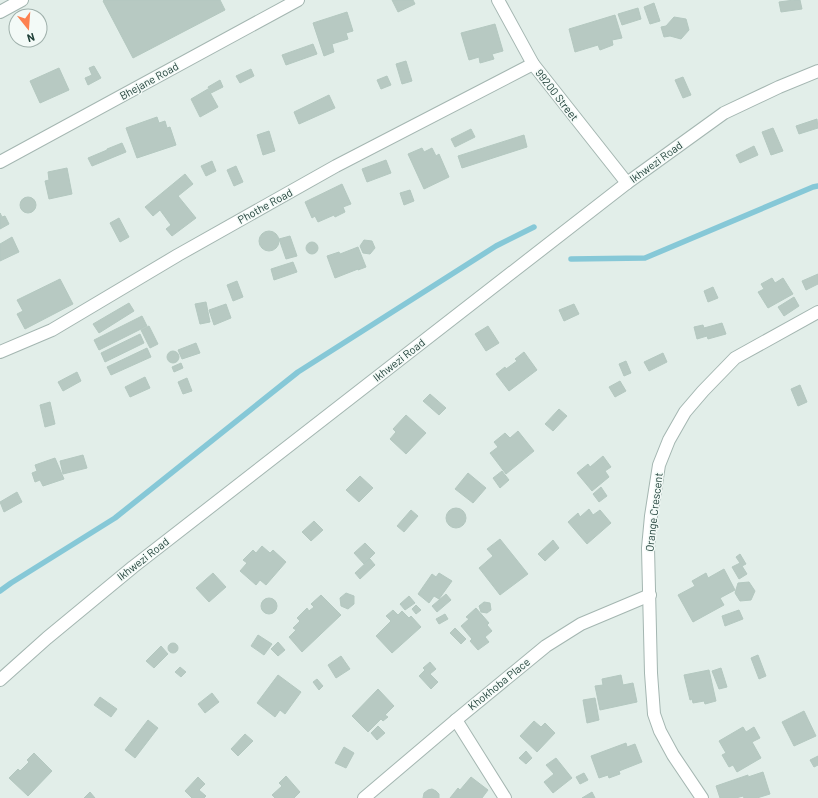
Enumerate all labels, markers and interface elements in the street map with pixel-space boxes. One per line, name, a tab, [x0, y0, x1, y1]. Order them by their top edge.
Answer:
north arrow	[8, 8, 48, 48]
text: N	[26, 31, 36, 45]
street label: Bhejane Road	[117, 59, 180, 102]
street label: 99200 Street	[533, 66, 582, 123]
street label: Ikhwezi Road	[627, 138, 685, 185]
street label: Phothe Road	[235, 185, 294, 226]
street label: Ikhwezi Road	[370, 335, 427, 384]
street label: Orange Crescent	[642, 472, 665, 552]
street label: Ikhwezi Road	[114, 534, 171, 583]
street label: Khokhoba Place	[465, 655, 532, 713]

